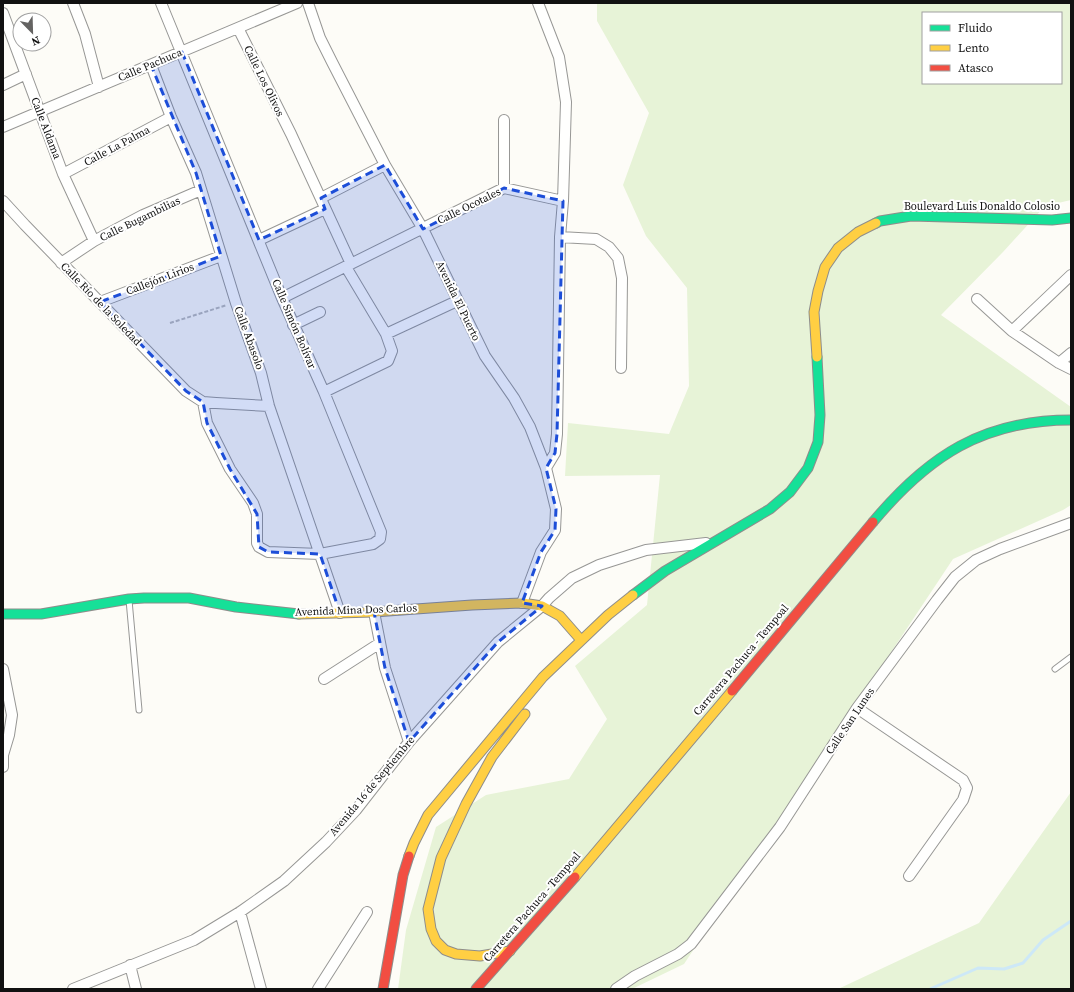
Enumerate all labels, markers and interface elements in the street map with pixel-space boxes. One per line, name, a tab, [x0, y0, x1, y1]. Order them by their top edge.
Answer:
north arrow	[12, 12, 52, 52]
legend	[922, 12, 1062, 84]
text: Fluido	[958, 20, 993, 36]
text: N	[29, 32, 42, 49]
text: Lento	[958, 40, 989, 56]
street label: Calle Los Olivos	[240, 43, 288, 119]
street label: Calle Pachuca	[116, 45, 185, 85]
text: Atasco	[958, 60, 994, 76]
street label: Calle Aldama	[27, 95, 65, 161]
street label: Calle La Palma	[81, 122, 153, 170]
street label: Calle Ocotales	[435, 184, 504, 228]
street label: Calle Bugambilias	[97, 193, 183, 245]
street label: Boulevard Luis Donaldo Colosio	[904, 199, 1060, 214]
street label: Calle Río de la Soledad	[57, 259, 145, 349]
street label: Callejón Lirios	[124, 259, 196, 299]
street label: Avenida El Puerto	[432, 259, 484, 343]
street label: Calle Simón Bolívar	[268, 277, 320, 372]
street label: Calle Abasolo	[231, 304, 267, 372]
street label: Avenida Mina Dos Carlos	[295, 600, 418, 620]
street label: Carretera Pachuca - Tempoal	[690, 601, 792, 719]
street label: Calle San Lunes	[822, 685, 878, 757]
street label: Avenida 16 de Septiembre	[326, 733, 419, 839]
street label: Carretera Pachuca - Tempoal	[480, 849, 584, 965]

